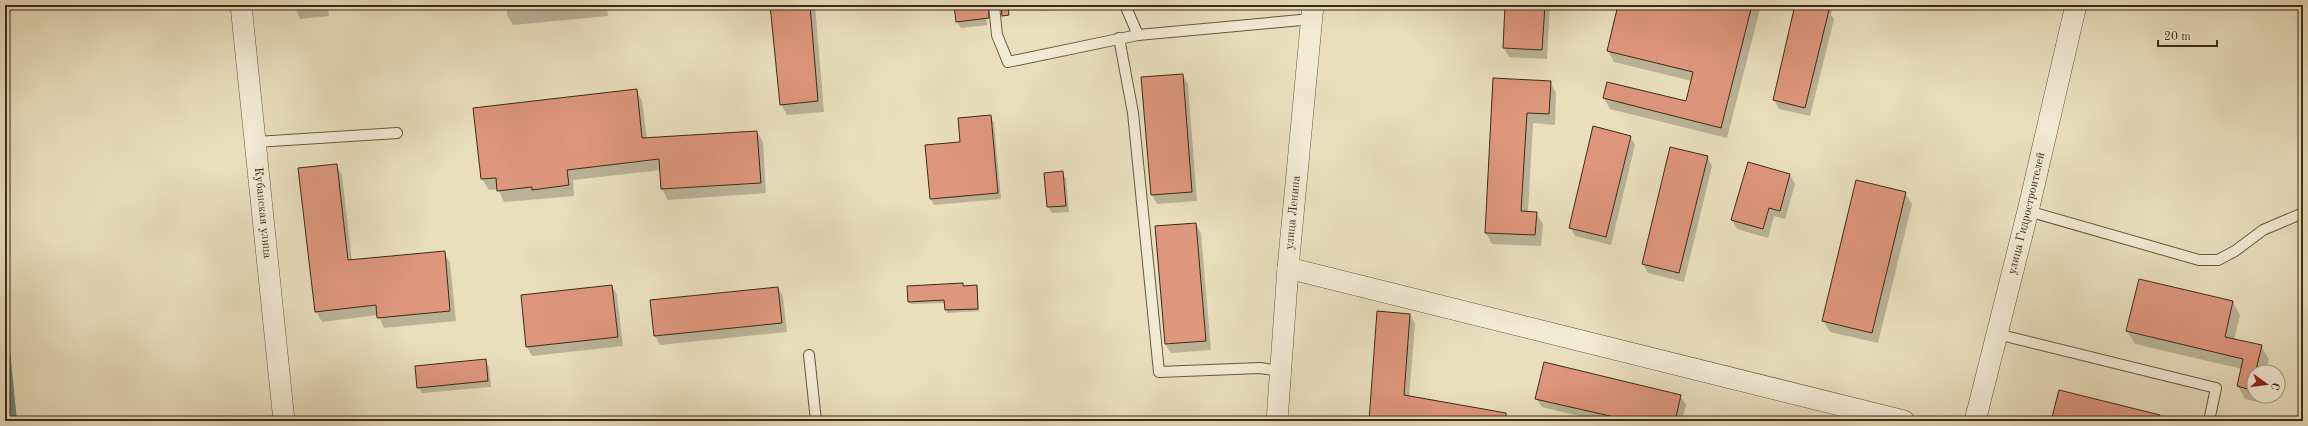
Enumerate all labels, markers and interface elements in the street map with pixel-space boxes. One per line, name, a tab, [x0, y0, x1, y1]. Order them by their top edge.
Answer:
scale bar	[2158, 22, 2217, 48]
text: 20 m	[2164, 31, 2191, 43]
street label: улица Гидростроителей	[2006, 151, 2047, 276]
street label: Кубанская улица	[252, 167, 273, 259]
street label: улица Ленина	[1284, 175, 1303, 250]
north arrow	[2246, 364, 2286, 404]
text: С	[2268, 381, 2280, 391]

